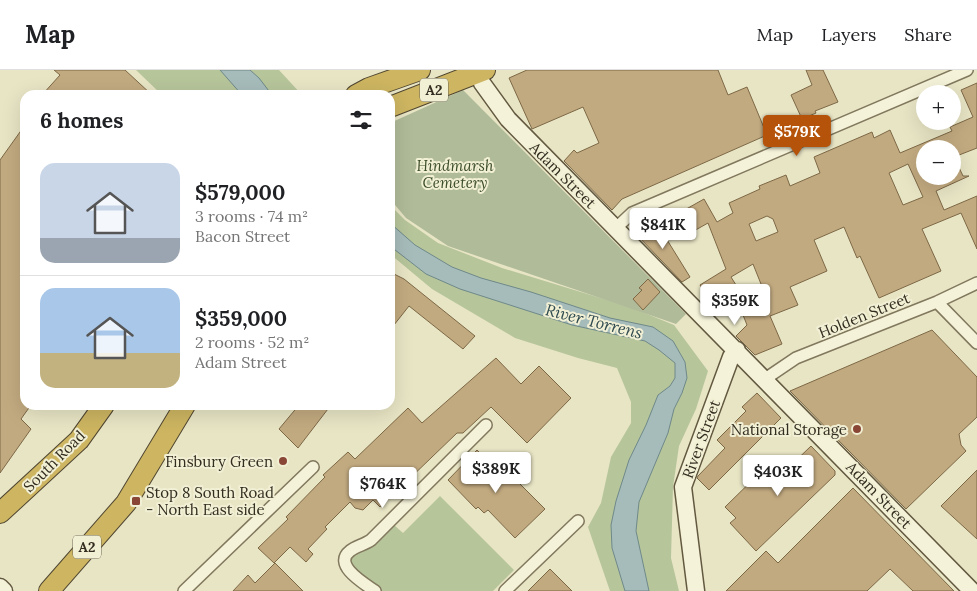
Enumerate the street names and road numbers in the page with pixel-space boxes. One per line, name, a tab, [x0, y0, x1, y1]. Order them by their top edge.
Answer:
road number: A2	[420, 78, 448, 102]
street label: Adam Street	[525, 137, 600, 212]
street label: Holden Street	[816, 288, 913, 342]
street label: River Street	[678, 397, 724, 481]
street label: South Road	[19, 426, 89, 496]
street label: Adam Street	[842, 457, 916, 533]
road number: A2	[73, 536, 101, 558]

